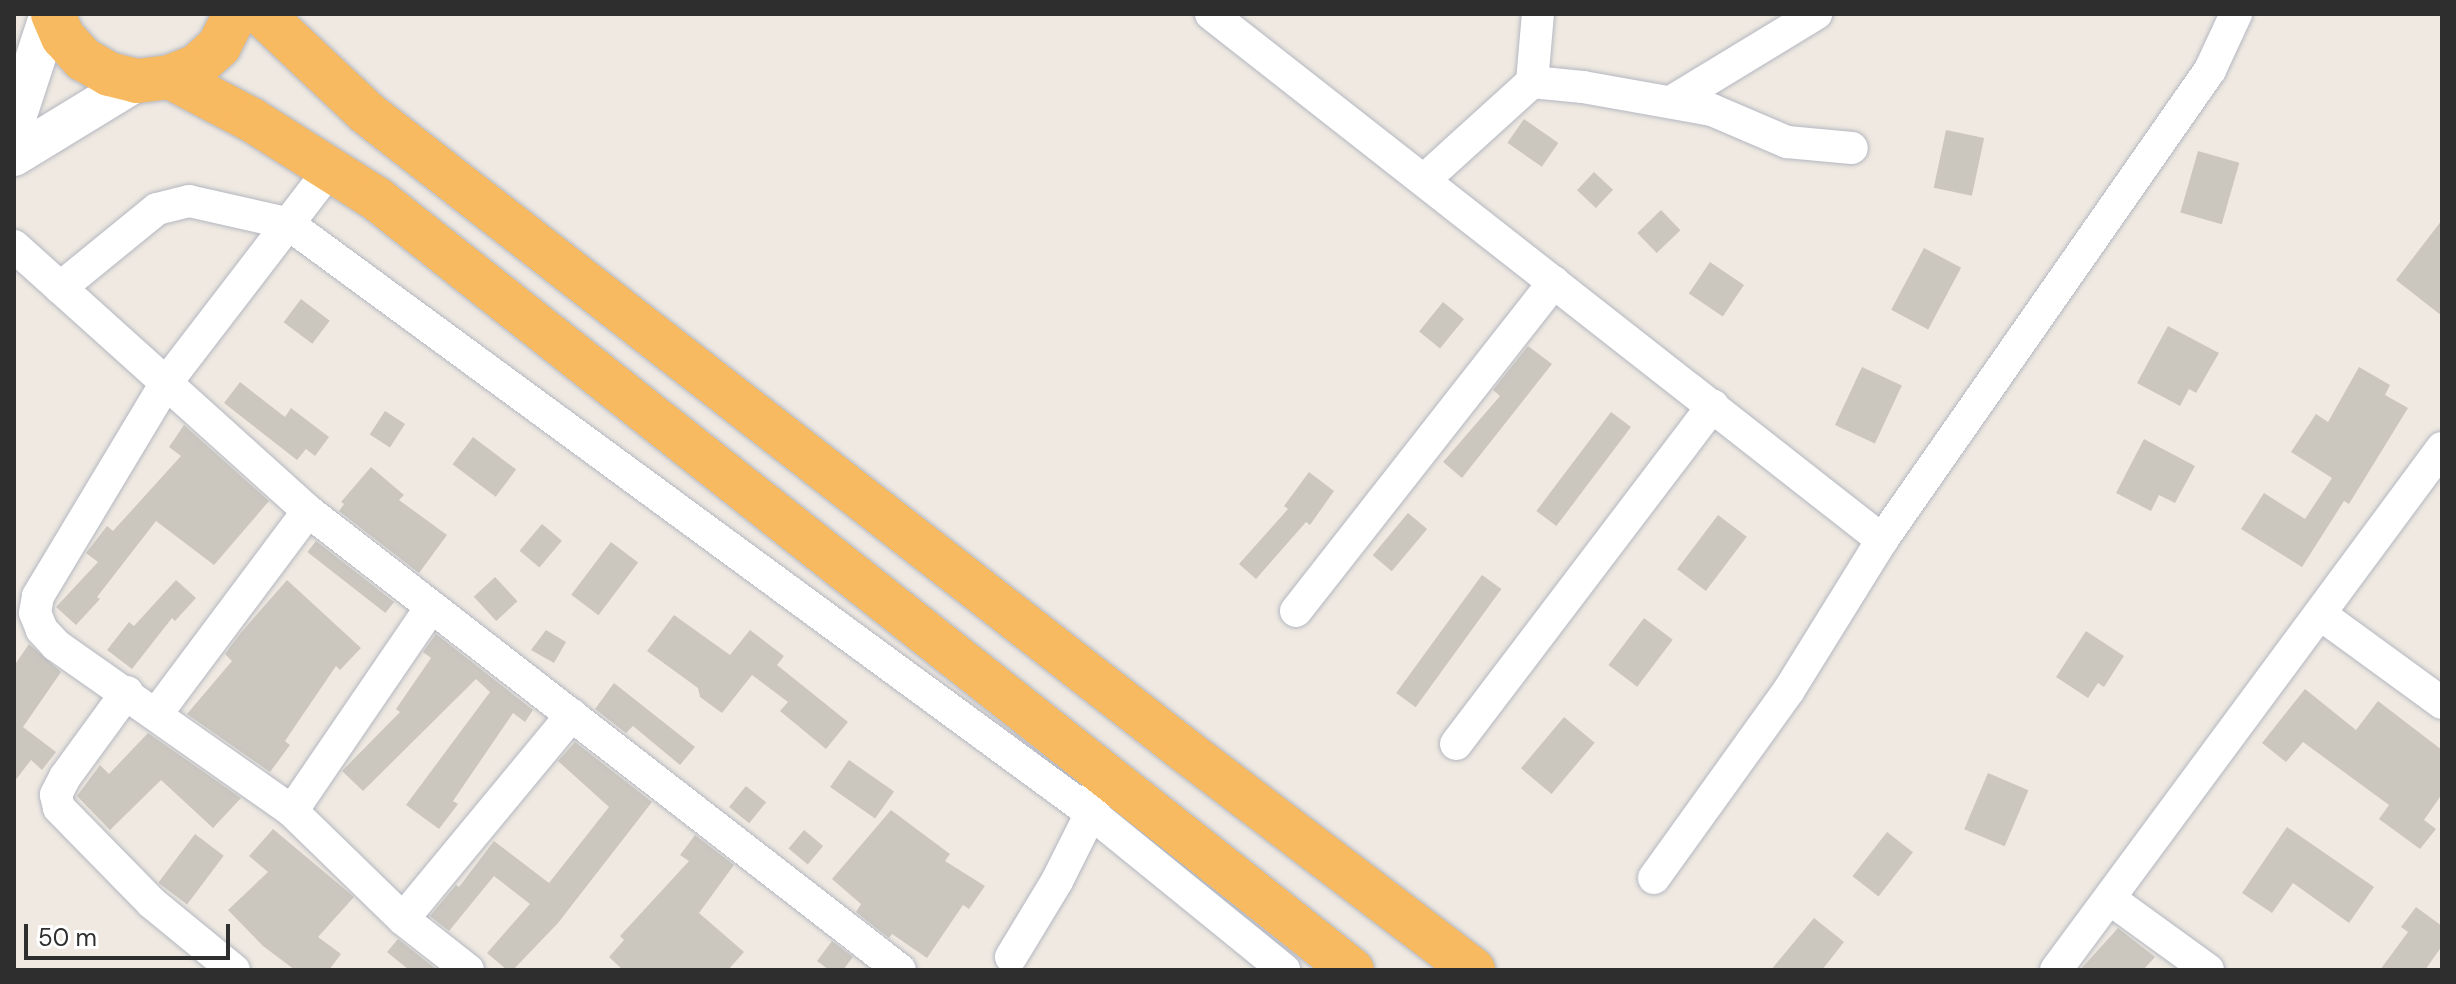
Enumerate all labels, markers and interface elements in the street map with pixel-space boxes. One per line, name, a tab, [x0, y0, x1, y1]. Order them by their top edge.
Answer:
scale bar	[28, 908, 234, 958]
text: 50 m	[38, 922, 97, 953]

